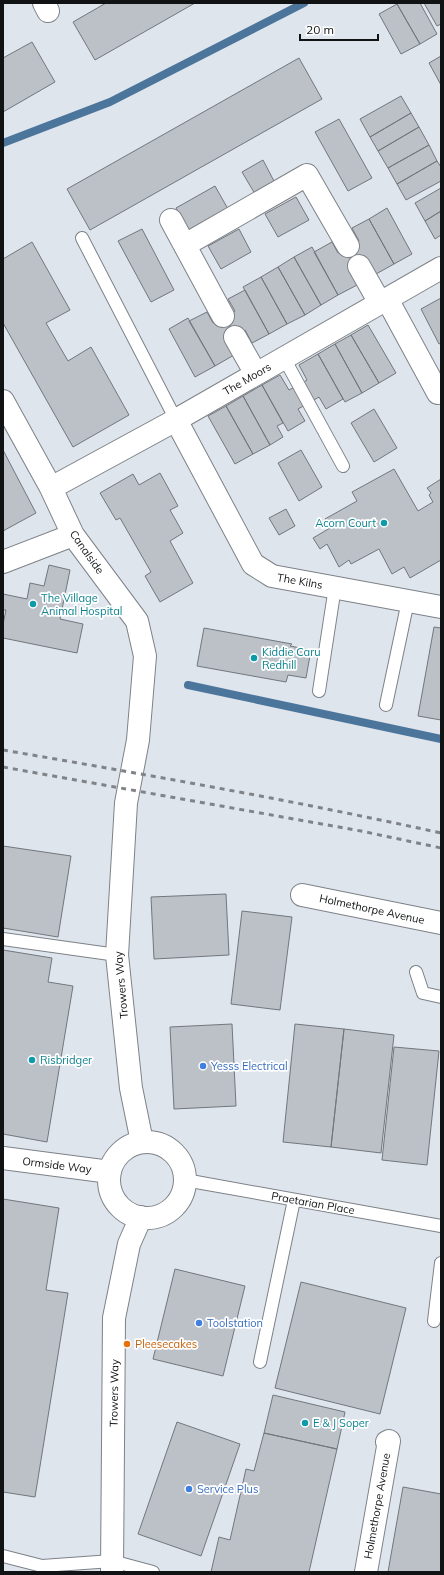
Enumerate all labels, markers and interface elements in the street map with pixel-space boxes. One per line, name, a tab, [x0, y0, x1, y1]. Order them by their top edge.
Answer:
scale bar	[300, 16, 378, 42]
text: 20 m	[306, 22, 334, 37]
street label: The Moors	[220, 360, 274, 398]
place label: Acorn Court	[315, 516, 376, 530]
marker: Acorn Court	[379, 518, 389, 528]
street label: Canalside	[67, 527, 107, 577]
street label: The Kilns	[276, 570, 324, 592]
place label: The Village Animal Hospital	[41, 591, 122, 618]
marker: The Village Animal Hospital	[28, 599, 38, 609]
place label: Kiddie Caru Redhill	[262, 645, 321, 672]
marker: Kiddie Caru Redhill	[249, 653, 259, 663]
street label: Holmethorpe Avenue	[318, 891, 426, 927]
street label: Trowers Way	[111, 951, 131, 1019]
place label: Risbridger	[40, 1053, 92, 1067]
marker: Risbridger	[27, 1055, 37, 1065]
place label: Yesss Electrical	[210, 1059, 288, 1073]
marker: Yesss Electrical	[198, 1061, 208, 1071]
street label: Ormside Way	[22, 1154, 93, 1176]
street label: Praetarian Place	[270, 1189, 356, 1217]
place label: Toolstation	[207, 1316, 263, 1330]
marker: Toolstation	[194, 1318, 204, 1328]
place label: Pleesecakes	[135, 1337, 197, 1351]
marker: Pleesecakes	[122, 1339, 132, 1349]
street label: Trowers Way	[106, 1359, 122, 1427]
place label: E & J Soper	[313, 1416, 369, 1430]
marker: E & J Soper	[300, 1418, 310, 1428]
street label: Holmethorpe Avenue	[361, 1452, 393, 1560]
place label: Service Plus	[197, 1482, 258, 1496]
marker: Service Plus	[184, 1484, 194, 1494]

